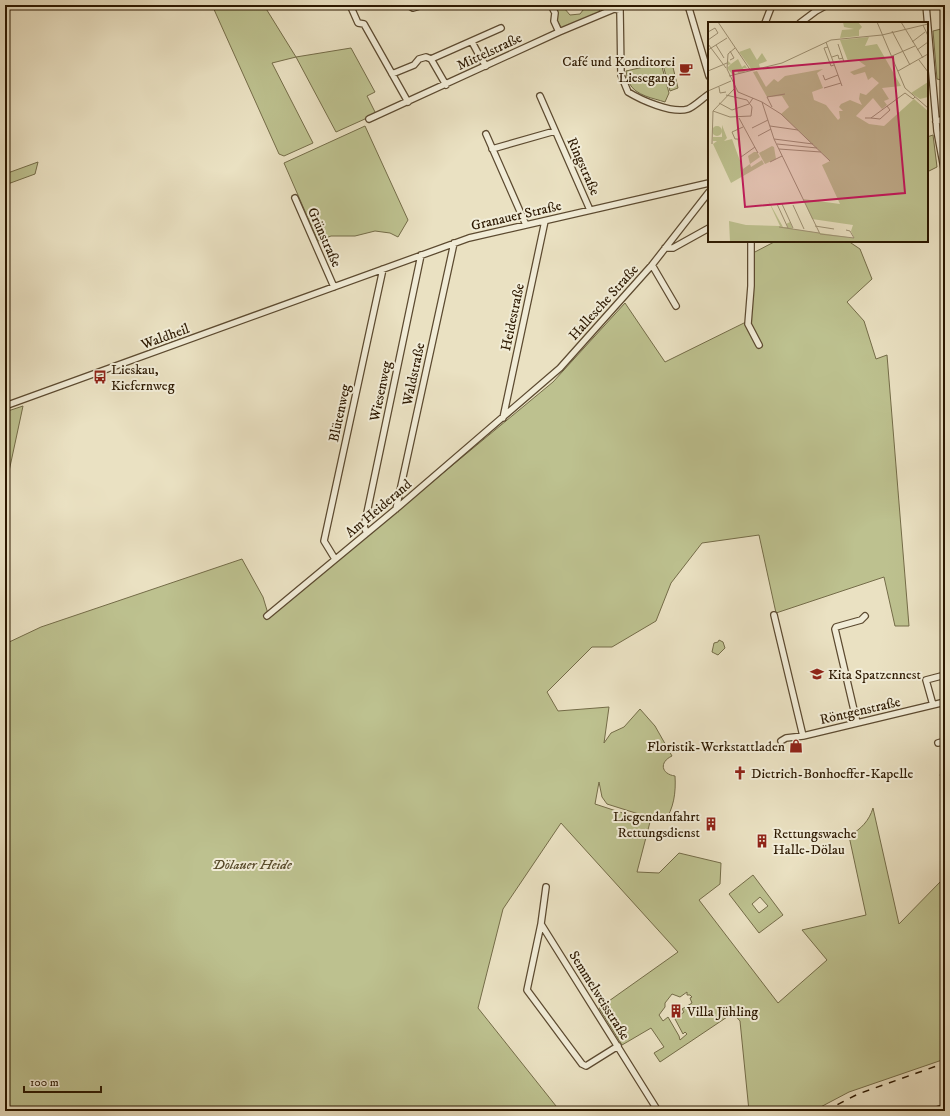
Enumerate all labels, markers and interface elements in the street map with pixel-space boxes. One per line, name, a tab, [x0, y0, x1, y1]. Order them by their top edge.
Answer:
inset map	[708, 22, 928, 242]
street label: Mittelstraße	[454, 29, 525, 75]
place label: Café und Konditorei Liesegang	[562, 53, 675, 87]
cafe icon: Café und Konditorei Liesegang	[678, 61, 694, 77]
street label: Ringstraße	[562, 135, 604, 198]
street label: Granauer Straße	[469, 197, 563, 235]
street label: Grünstraße	[303, 205, 345, 270]
street label: Hallesche Straße	[565, 261, 643, 344]
street label: Heidestraße	[497, 282, 529, 352]
street label: Waldheil	[138, 320, 193, 354]
street label: Waldstraße	[398, 341, 429, 408]
street label: Wiesenweg	[366, 359, 396, 424]
place label: Lieskau, Kiefernweg	[111, 361, 175, 395]
bus stop icon: Lieskau, Kiefernweg	[92, 369, 108, 385]
street label: Blütenweg	[325, 382, 355, 444]
street label: Am Heiderand	[342, 476, 416, 542]
school or university icon: Kita Spatzennest	[809, 666, 825, 682]
place label: Kita Spatzennest	[828, 666, 922, 684]
street label: Röntgenstraße	[818, 693, 903, 729]
place label: Floristik-Werkstattladen	[647, 738, 786, 756]
shop icon: Floristik-Werkstattladen	[788, 738, 804, 754]
church icon: Dietrich-Bonhoeffer-Kapelle	[732, 765, 748, 781]
place label: Dietrich-Bonhoeffer-Kapelle	[751, 765, 914, 783]
place label: Liegendanfahrt Rettungsdienst	[613, 808, 701, 842]
building icon: Liegendanfahrt Rettungsdienst	[703, 816, 719, 832]
place label: Rettungswache Halle-Dölau	[773, 825, 857, 859]
building icon: Rettungswache Halle-Dölau	[754, 833, 770, 849]
park label: Dölauer Heide	[212, 856, 293, 874]
street label: Semmelweisstraße	[565, 948, 634, 1044]
building icon: Villa Jühling	[668, 1003, 684, 1019]
place label: Villa Jühling	[686, 1003, 758, 1021]
scale bar	[24, 1068, 101, 1094]
text: 100 m	[30, 1075, 59, 1090]

